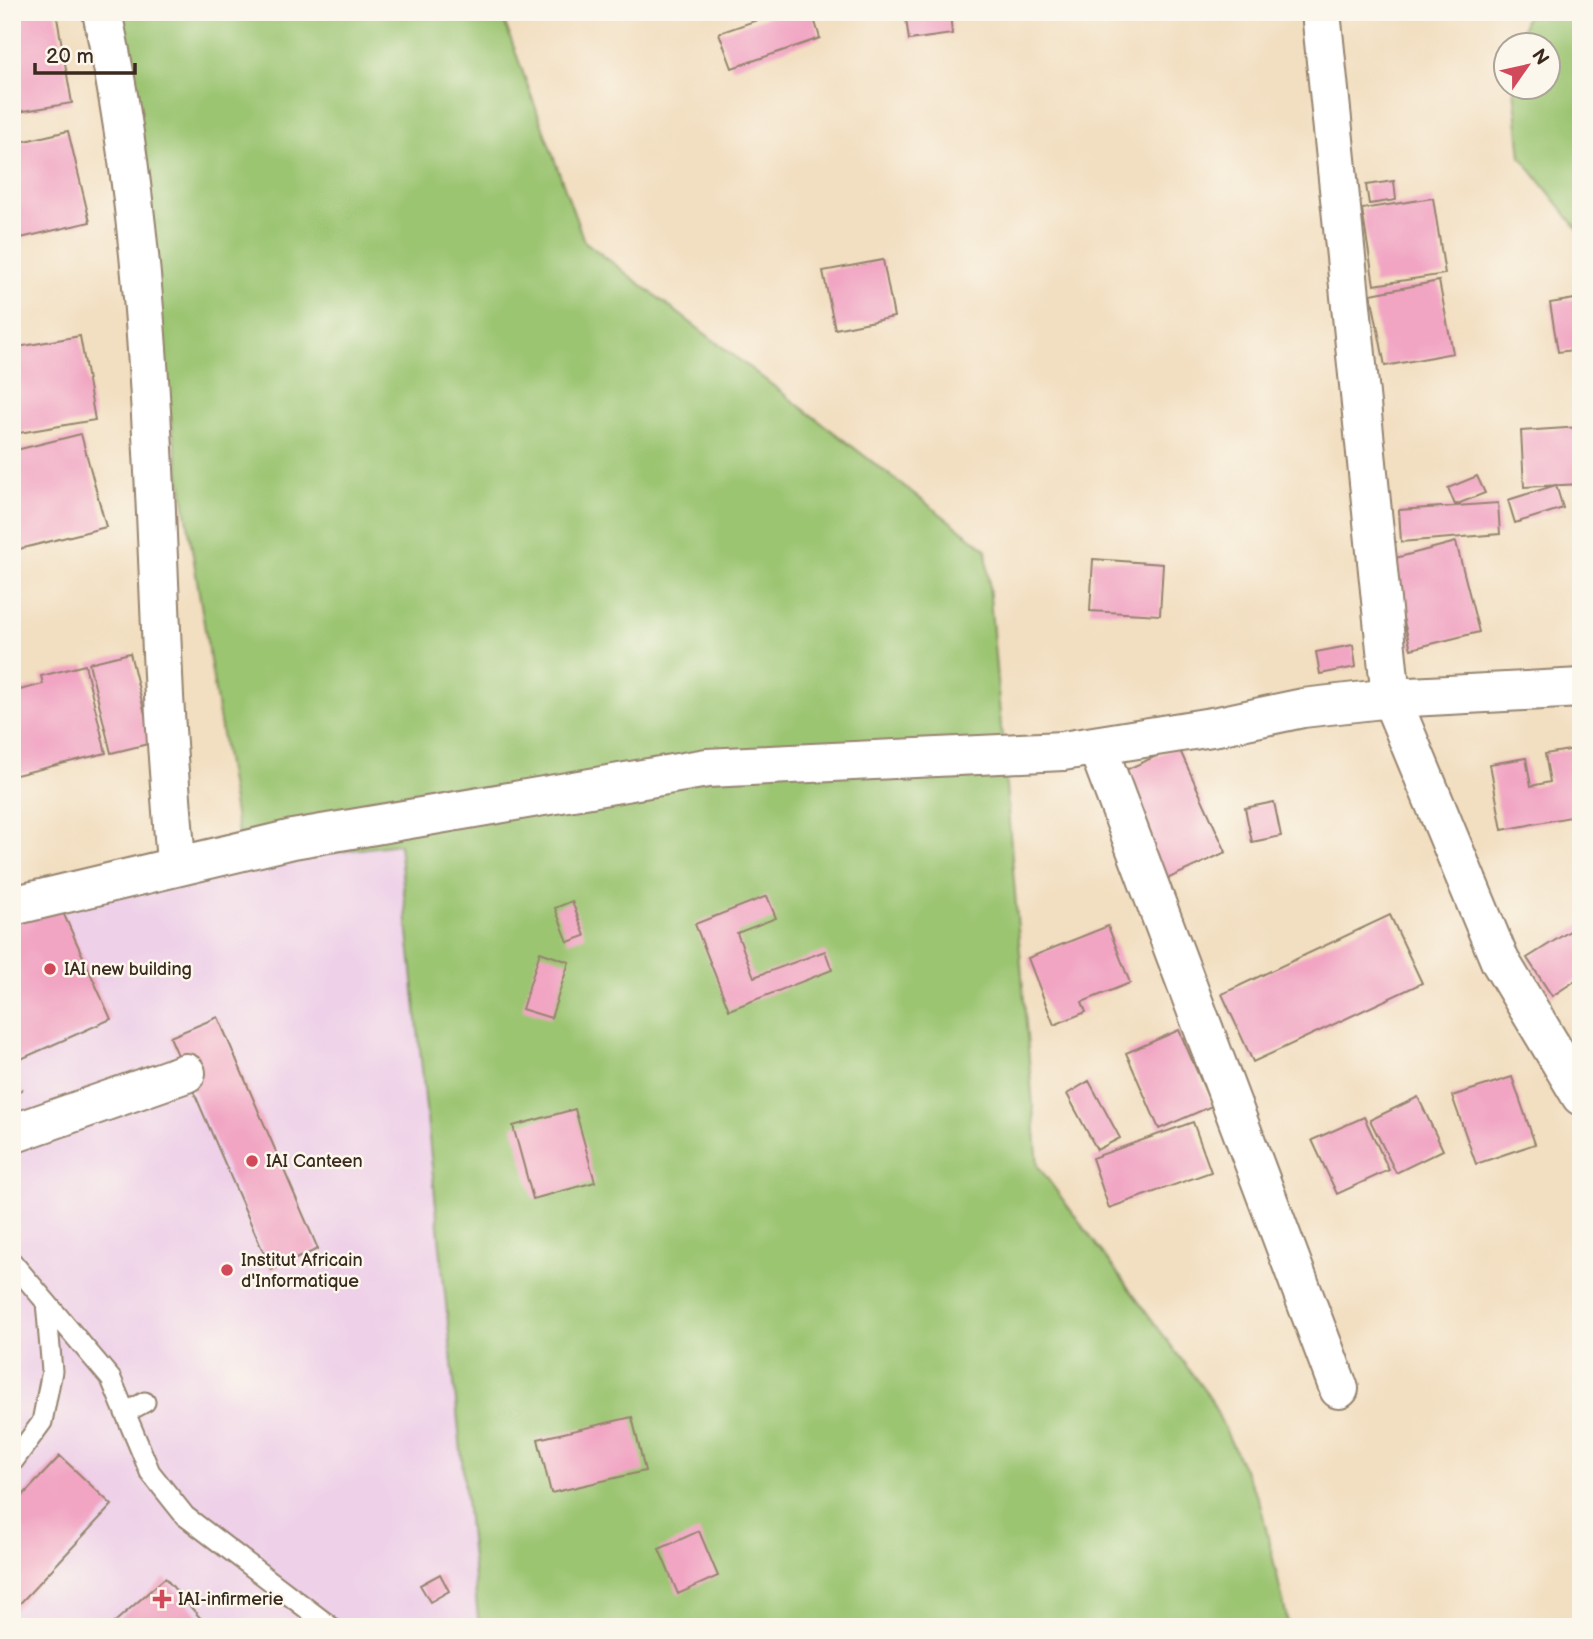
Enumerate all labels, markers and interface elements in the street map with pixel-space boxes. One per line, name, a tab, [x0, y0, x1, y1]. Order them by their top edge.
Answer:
scale bar	[35, 32, 135, 76]
north arrow	[1492, 32, 1562, 102]
text: 20 m	[46, 44, 94, 69]
text: N	[1526, 45, 1553, 70]
place label: IAI new building	[64, 959, 192, 980]
marker: IAI new building	[42, 961, 58, 977]
place label: IAI Canteen	[266, 1151, 363, 1172]
marker: IAI Canteen	[244, 1153, 260, 1169]
place label: Institut Africain d'Informatique	[241, 1250, 363, 1292]
marker: Institut Africain d'Informatique	[219, 1262, 235, 1278]
marker: IAI-infirmerie	[152, 1589, 172, 1609]
place label: IAI-infirmerie	[178, 1589, 284, 1610]

